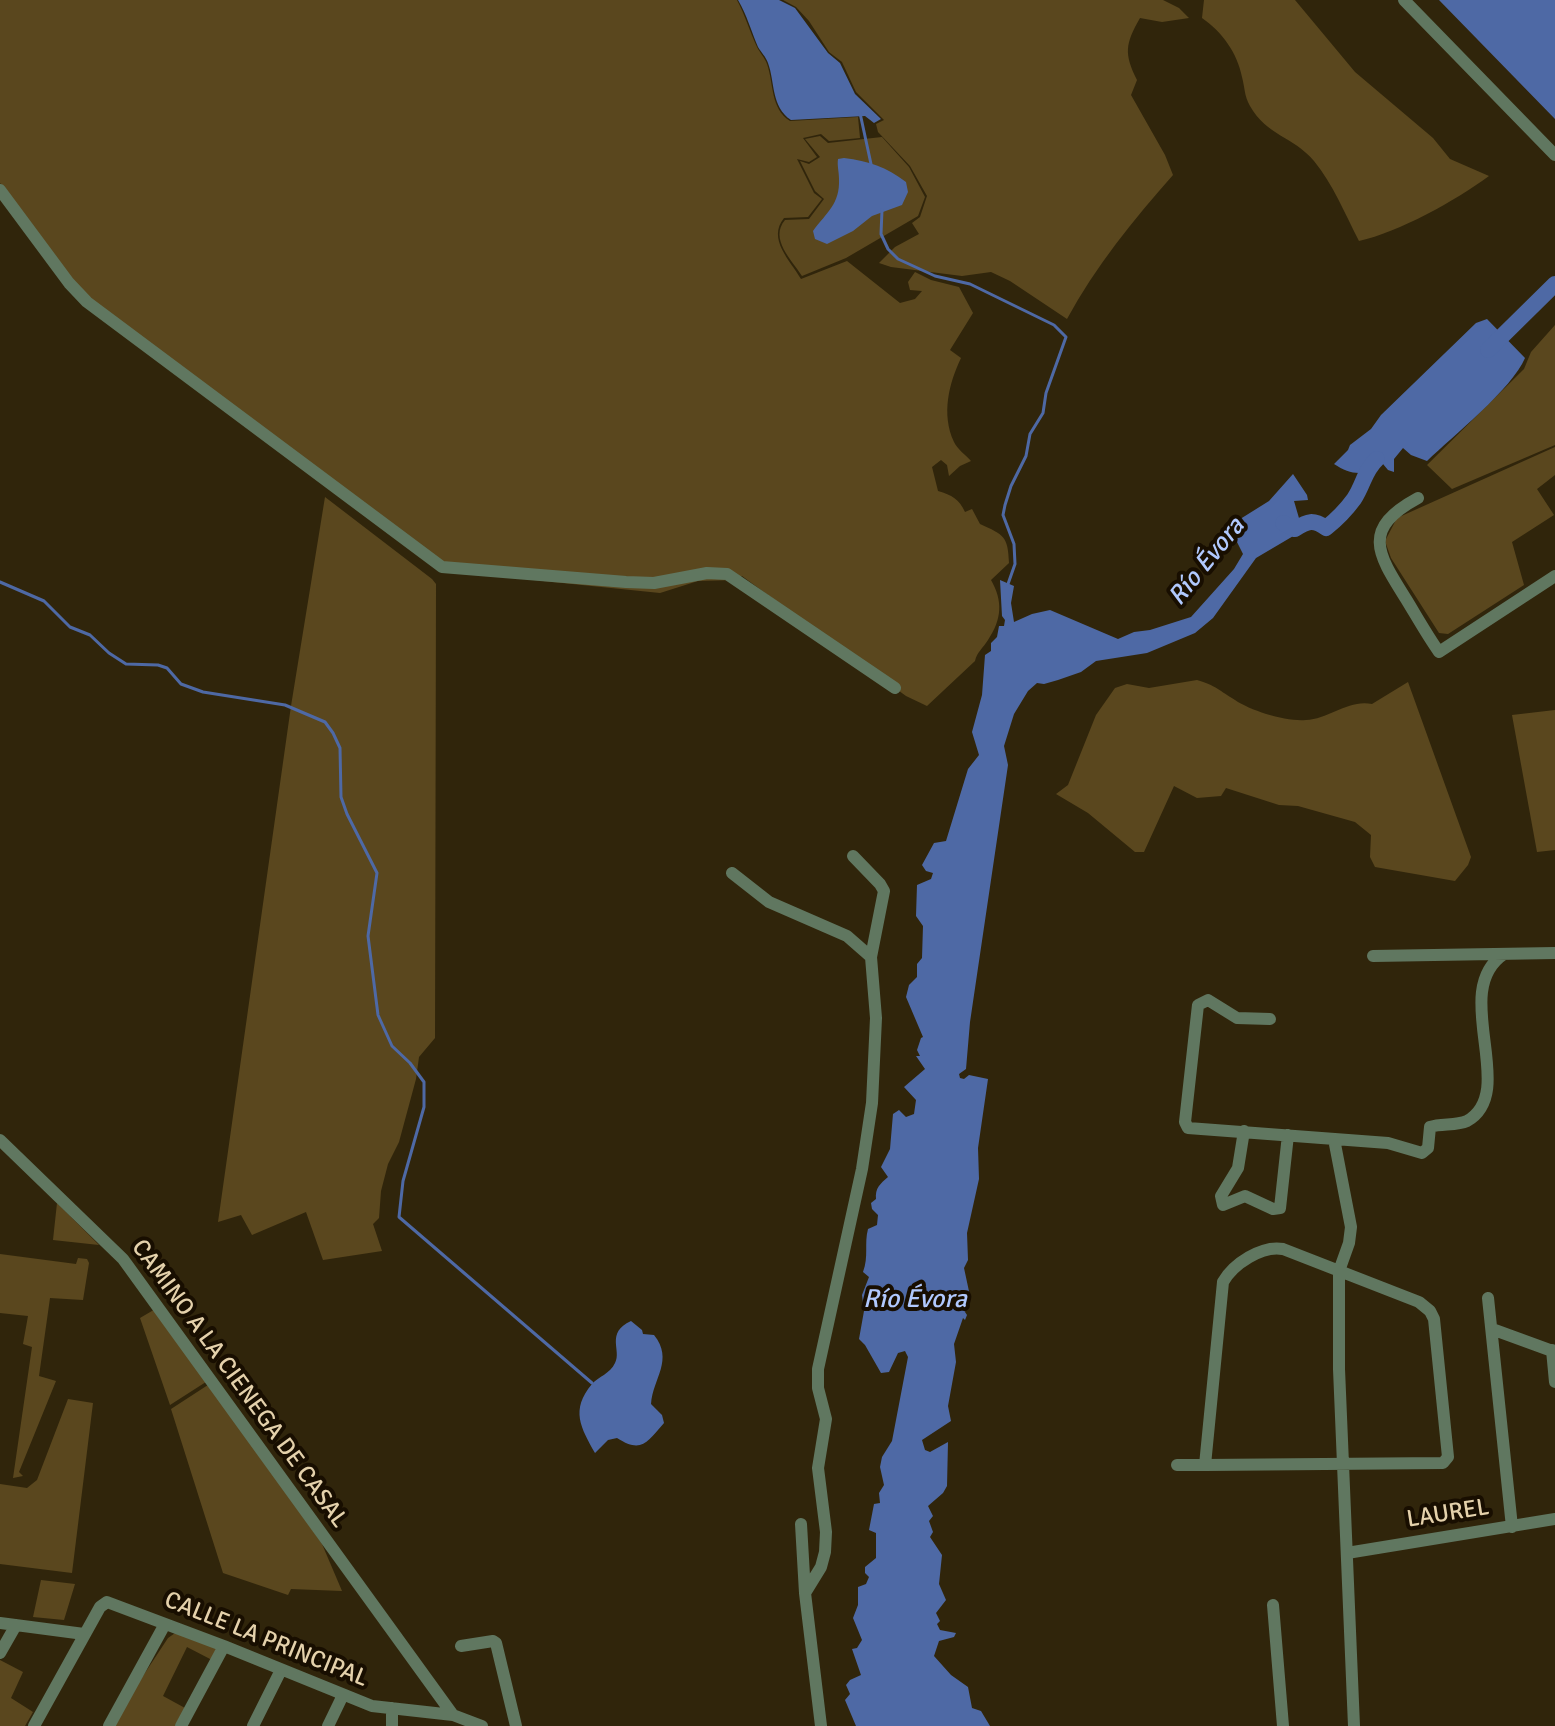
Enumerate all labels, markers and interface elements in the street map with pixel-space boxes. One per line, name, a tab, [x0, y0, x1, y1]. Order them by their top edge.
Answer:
water label: Río Évora	[1162, 512, 1252, 612]
street label: CAMINO A LA CIENEGA DE CASAL	[125, 1234, 353, 1534]
water label: Río Évora	[863, 1284, 967, 1316]
street label: LAUREL	[1405, 1493, 1491, 1535]
street label: CALLE LA PRINCIPAL	[160, 1586, 372, 1694]

